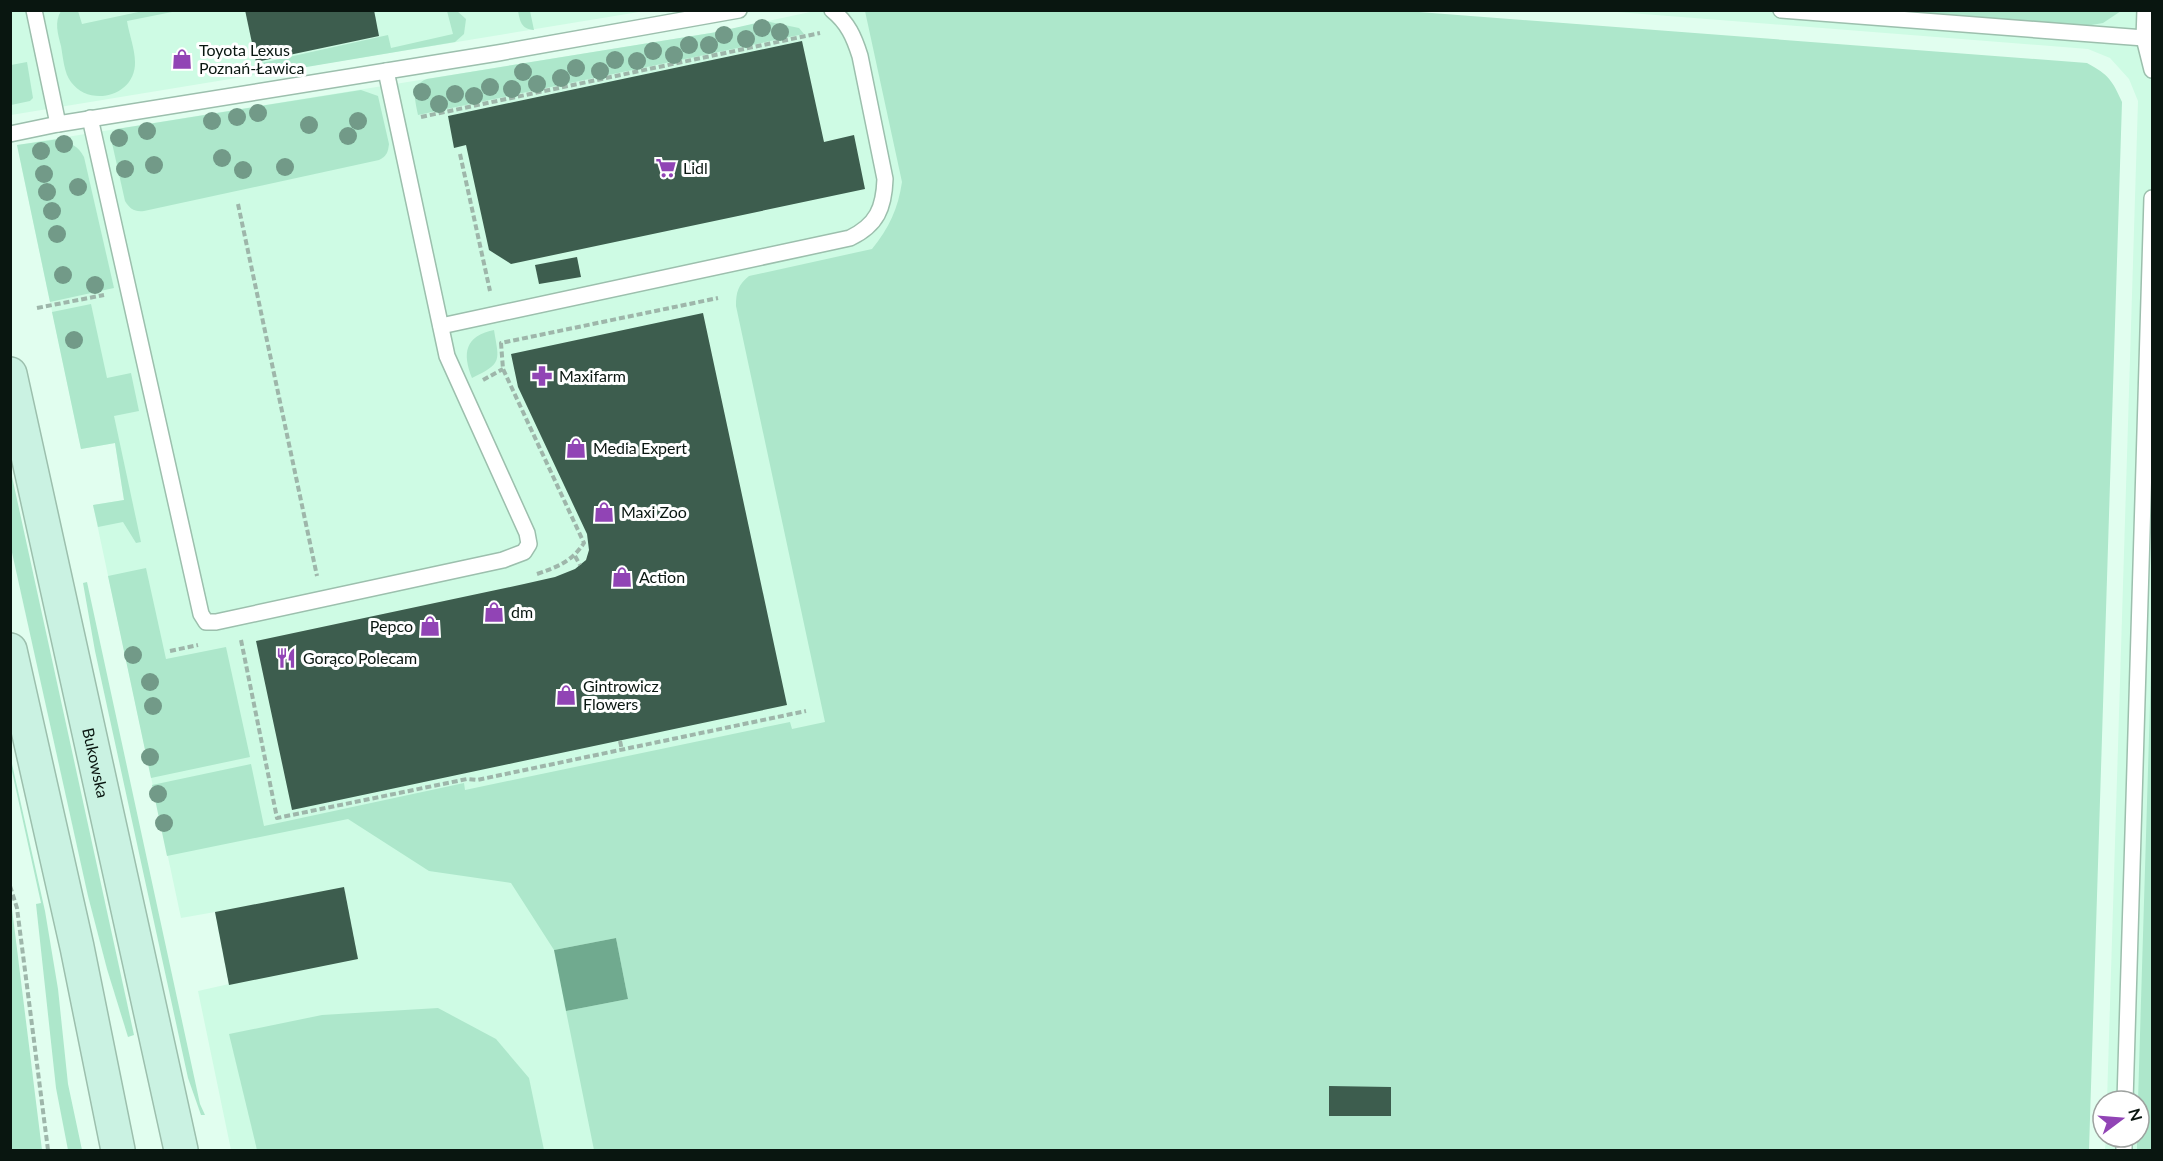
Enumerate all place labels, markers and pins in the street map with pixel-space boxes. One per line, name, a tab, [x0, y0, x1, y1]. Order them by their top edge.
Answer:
place label: Toyota Lexus Poznań-Ławica	[199, 40, 304, 77]
shop icon: Toyota Lexus Poznań-Ławica	[170, 47, 194, 71]
supermarket icon: Lidl	[654, 156, 678, 180]
place label: Lidl	[683, 158, 708, 177]
pharmacy icon: Maxifarm	[530, 364, 554, 388]
place label: Maxifarm	[559, 366, 626, 385]
shop icon: Media Expert	[564, 436, 588, 460]
place label: Media Expert	[593, 438, 687, 457]
shop icon: Maxi Zoo	[592, 500, 616, 524]
place label: Maxi Zoo	[621, 502, 687, 521]
shop icon: Action	[610, 565, 634, 589]
place label: Action	[639, 567, 685, 586]
shop icon: dm	[482, 600, 506, 624]
place label: dm	[511, 602, 533, 621]
shop icon: Pepco	[418, 614, 442, 638]
place label: Pepco	[370, 616, 413, 635]
restaurant icon: Gorąco Polecam	[274, 646, 298, 670]
place label: Gorąco Polecam	[303, 648, 417, 667]
place label: Gintrowicz Flowers	[583, 676, 659, 713]
shop icon: Gintrowicz Flowers	[554, 683, 578, 707]

